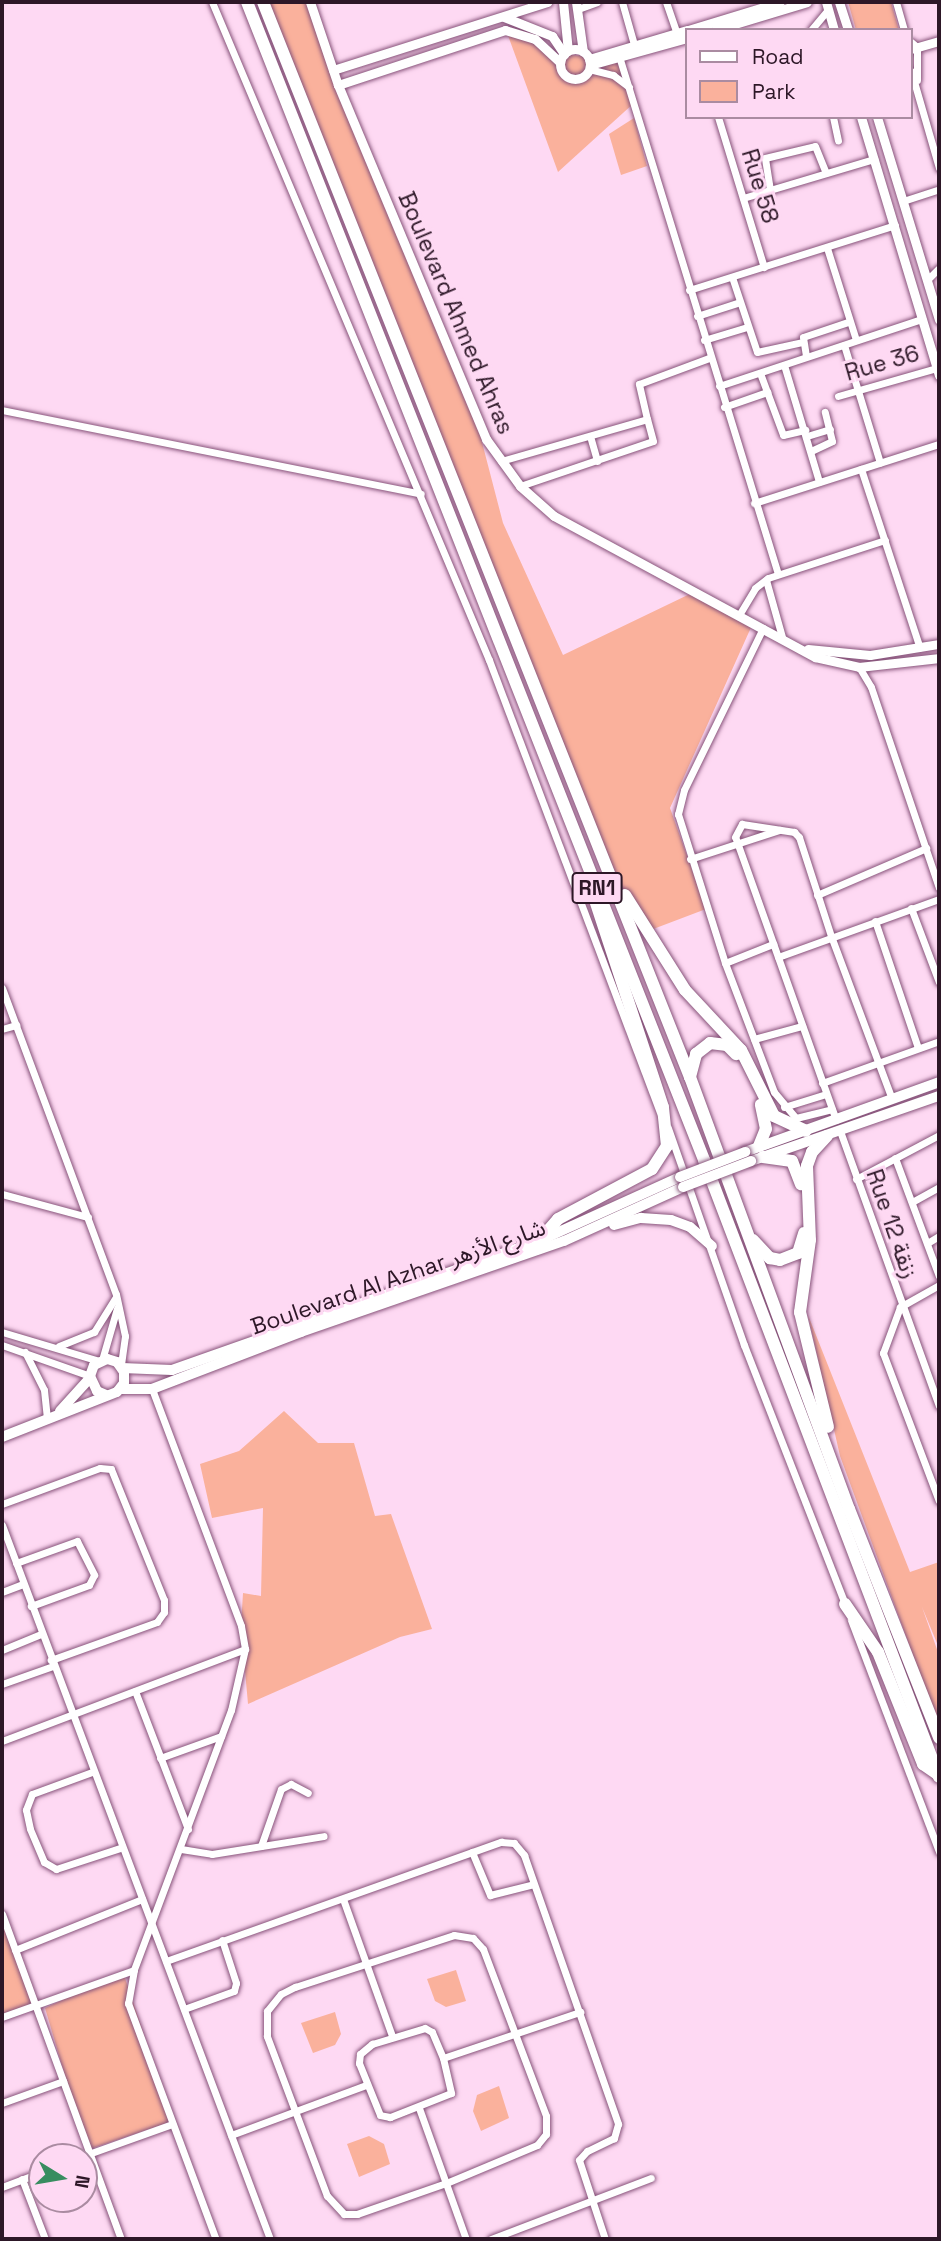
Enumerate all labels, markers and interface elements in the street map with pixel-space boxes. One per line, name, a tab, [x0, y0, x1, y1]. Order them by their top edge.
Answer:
legend	[685, 28, 913, 119]
text: Road	[752, 43, 804, 70]
text: Park	[752, 78, 796, 105]
street label: Rue 58	[736, 146, 784, 226]
street label: Boulevard Ahmed Ahras	[392, 187, 520, 439]
street label: Rue 36	[842, 339, 922, 387]
road number: RN1	[571, 870, 623, 906]
street label: Rue 12 زنقة	[860, 1166, 924, 1282]
street label: Boulevard Al Azhar شارع الأزهر	[247, 1213, 549, 1341]
north arrow	[28, 2143, 98, 2213]
text: N	[69, 2173, 96, 2190]

